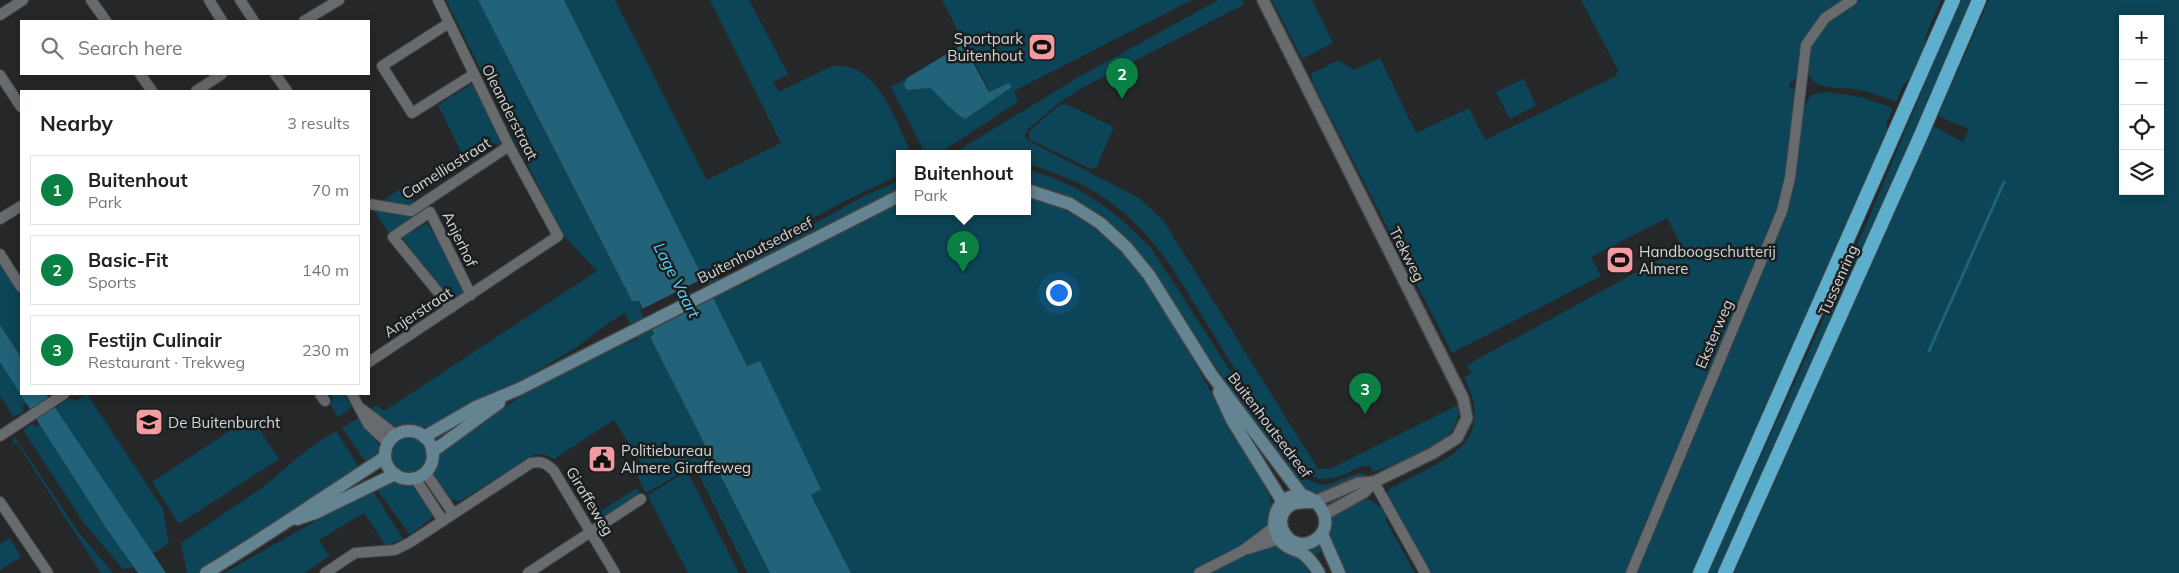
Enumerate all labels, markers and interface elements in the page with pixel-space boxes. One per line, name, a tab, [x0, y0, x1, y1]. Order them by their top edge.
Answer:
map controls	[2119, 15, 2164, 195]
button: +	[2119, 15, 2164, 60]
search box	[20, 20, 370, 75]
place label: Sportpark Buitenhout	[947, 29, 1023, 65]
sports icon: Sportpark Buitenhout	[1027, 32, 1057, 62]
icon: search	[38, 34, 66, 62]
text: Search here	[78, 36, 182, 60]
pin: 2	[1106, 58, 1138, 99]
button: −	[2119, 60, 2164, 105]
street label: Oleanderstraat	[478, 61, 542, 163]
button: locate	[2119, 105, 2164, 150]
text: Nearby	[40, 110, 113, 136]
text: 3 results	[287, 113, 350, 133]
street label: Camelliastraat	[398, 133, 494, 203]
popup	[896, 150, 1031, 215]
button: layers	[2119, 150, 2164, 195]
text: Buitenhout	[914, 161, 1013, 185]
text: Buitenhout	[88, 168, 188, 192]
text: 1	[52, 180, 62, 200]
text: 70 m	[312, 180, 349, 200]
text: Park	[914, 185, 947, 205]
text: Park	[88, 192, 122, 212]
street label: Anjerhof	[438, 208, 482, 271]
street label: Buitenhoutsedreef	[694, 212, 817, 287]
street label: Trekweg	[1385, 223, 1429, 285]
pin: 1	[947, 231, 979, 272]
water label: Lage Vaart	[649, 239, 705, 321]
place label: Handboogschutterij Almere	[1639, 242, 1776, 278]
street label: Tussenring	[1814, 242, 1862, 318]
sports icon: Handboogschutterij Almere	[1605, 245, 1635, 275]
text: Basic-Fit	[88, 248, 168, 272]
text: 2	[52, 260, 62, 280]
text: 140 m	[302, 260, 349, 280]
text: Sports	[88, 272, 136, 292]
your location	[1046, 280, 1072, 306]
street label: Anjerstraat	[380, 283, 456, 341]
street label: Eksterweg	[1691, 297, 1737, 371]
text: Festijn Culinair	[88, 328, 222, 352]
text: 3	[52, 340, 62, 360]
text: 230 m	[302, 340, 349, 360]
text: Restaurant · Trekweg	[88, 352, 245, 372]
street label: Buitenhoutsedreef	[1224, 369, 1316, 482]
pin: 3	[1349, 373, 1381, 414]
school or university icon: De Buitenburcht	[134, 407, 164, 437]
place label: De Buitenburcht	[168, 413, 280, 432]
place label: Politiebureau Almere Giraffeweg	[621, 441, 751, 477]
public building icon: Politiebureau Almere Giraffeweg	[587, 444, 617, 474]
street label: Giraffeweg	[562, 463, 618, 539]

